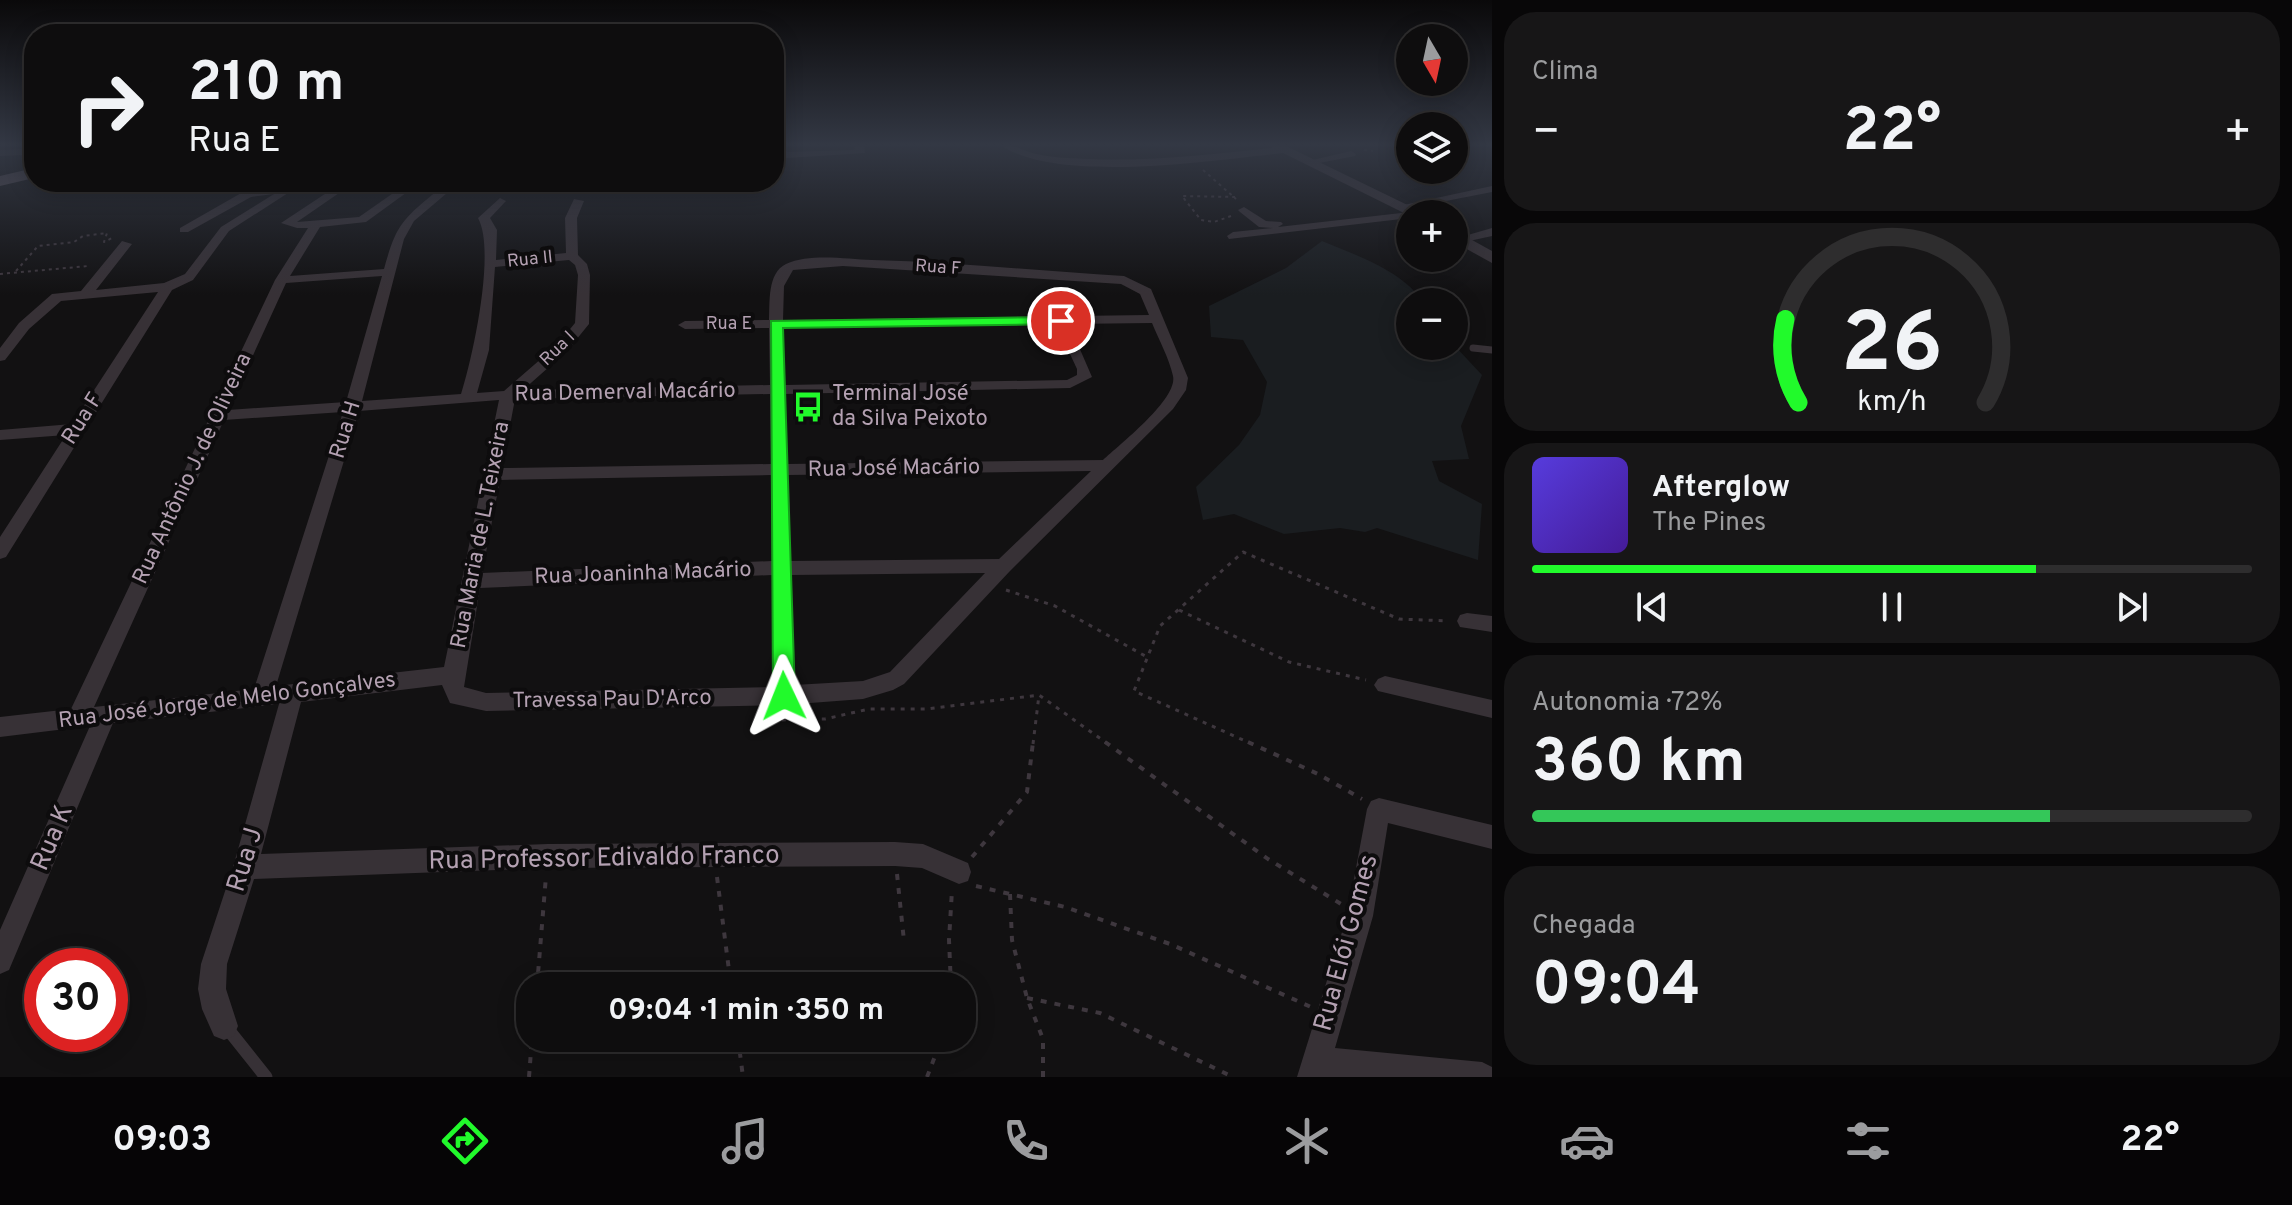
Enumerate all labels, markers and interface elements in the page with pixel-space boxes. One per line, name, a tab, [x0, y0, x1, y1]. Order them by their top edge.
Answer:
north arrow	[1396, 24, 1468, 96]
map controls	[1396, 24, 1468, 360]
text: 210 m	[188, 50, 345, 120]
icon: right	[56, 56, 160, 160]
text: Clima	[1532, 56, 1598, 89]
text: 22°	[1843, 96, 1941, 172]
text: −	[1532, 106, 1560, 162]
text: +	[2224, 106, 2252, 162]
button: layers	[1396, 112, 1468, 184]
text: Rua E	[188, 119, 281, 165]
button: +	[1396, 200, 1468, 272]
street label: Rua II	[506, 246, 554, 274]
street label: Rua F	[914, 255, 962, 281]
pin	[1027, 287, 1095, 355]
button: −	[1396, 288, 1468, 360]
text: 26	[1841, 296, 1943, 401]
icon: arrive	[1039, 299, 1083, 343]
street label: Rua E	[706, 313, 752, 336]
street label: Rua I	[535, 327, 581, 371]
street label: Rua Antônio J. de Oliveira	[127, 349, 259, 589]
street label: Rua Demerval Macário	[514, 378, 736, 408]
place label: Terminal José da Silva Peixoto	[832, 381, 988, 433]
text: km/h	[1857, 385, 1927, 421]
street label: Rua F	[57, 388, 109, 450]
bus stop icon: Terminal José da Silva Peixoto	[791, 390, 825, 424]
street label: Rua H	[324, 398, 368, 462]
street label: Rua Maria de L. Teixeira	[446, 419, 516, 651]
street label: Rua José Macário	[807, 454, 981, 484]
text: Afterglow	[1652, 470, 1790, 507]
text: The Pines	[1652, 507, 1766, 540]
street label: Rua Joaninha Macário	[534, 557, 752, 591]
icon: previous	[1630, 585, 1674, 629]
icon: pause	[1870, 585, 1914, 629]
icon: next	[2110, 585, 2154, 629]
position arrow	[742, 654, 826, 738]
street label: Rua José Jorge de Melo Gonçalves	[57, 667, 397, 735]
street label: Travessa Pau D'Arco	[512, 685, 712, 715]
text: Autonomia · 72%	[1532, 687, 1723, 720]
text: 360 km	[1532, 727, 1746, 803]
street label: Rua K	[24, 800, 82, 876]
street label: Rua J	[221, 824, 271, 896]
street label: Rua Professor Edivaldo Franco	[428, 839, 780, 879]
street label: Rua Elói Gomes	[1308, 851, 1386, 1035]
text: Chegada	[1532, 910, 1635, 943]
speed limit sign: 30	[24, 948, 128, 1052]
text: 09:04	[1532, 950, 1701, 1026]
text: 09:04 · 1 min · 350 m	[608, 993, 884, 1030]
icon: directions	[437, 1113, 493, 1169]
icon: music	[717, 1113, 773, 1169]
icon: phone	[998, 1113, 1054, 1169]
icon: climate	[1279, 1113, 1335, 1169]
icon: car	[1559, 1113, 1615, 1169]
icon: filters	[1840, 1113, 1896, 1169]
text: 09:03	[112, 1118, 212, 1164]
text: 22°	[2121, 1118, 2180, 1164]

